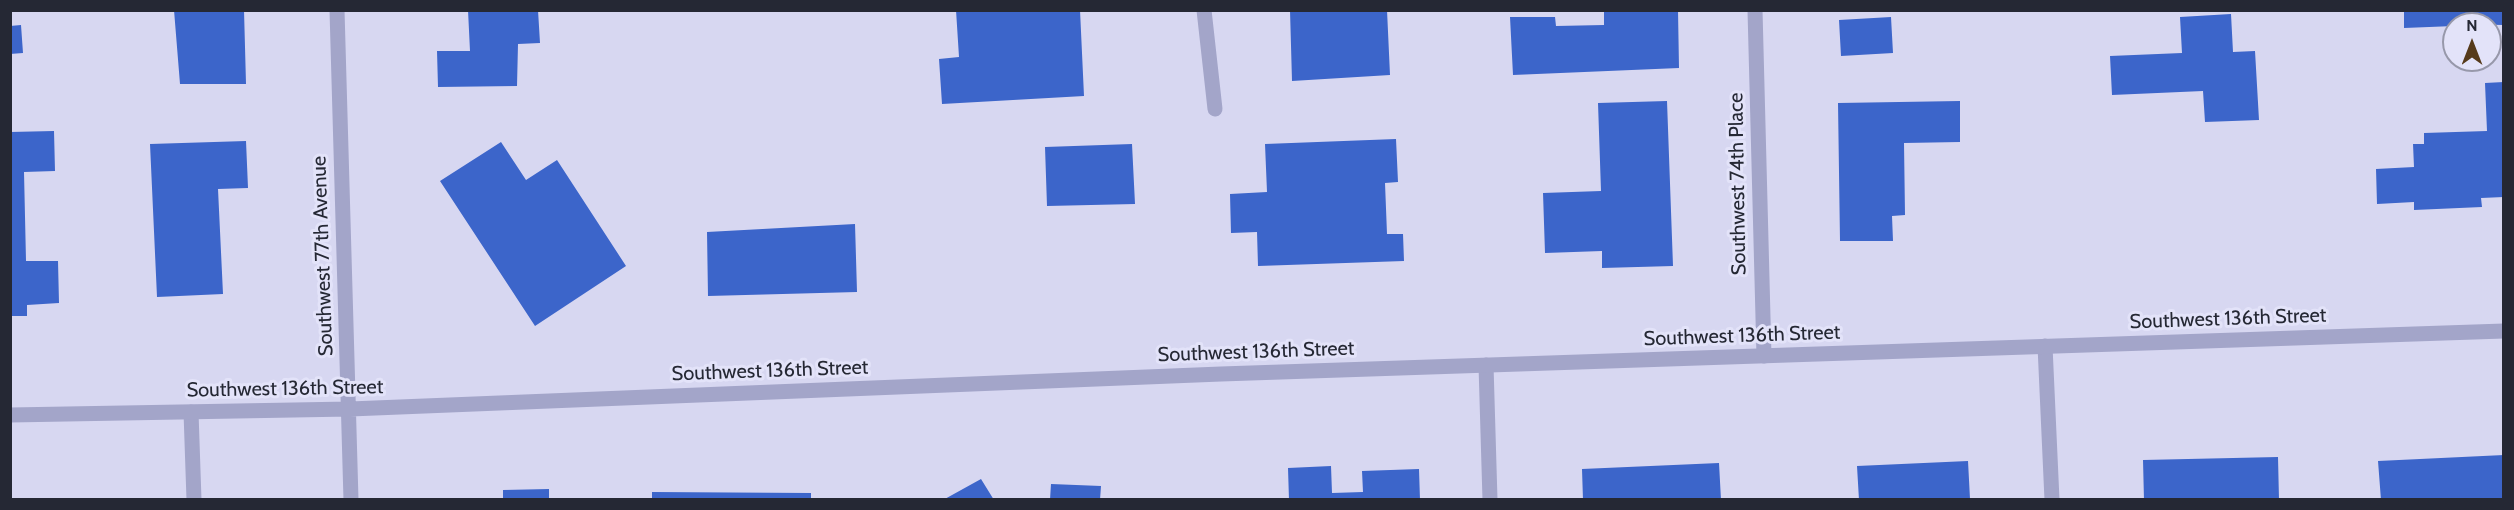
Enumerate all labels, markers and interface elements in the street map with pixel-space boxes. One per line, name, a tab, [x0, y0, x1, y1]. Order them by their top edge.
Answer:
north arrow	[2442, 12, 2502, 72]
text: N	[2466, 16, 2478, 35]
street label: Southwest 74th Place	[1724, 93, 1752, 275]
street label: Southwest 77th Avenue	[308, 155, 338, 357]
street label: Southwest 136th Street	[2129, 304, 2327, 334]
street label: Southwest 136th Street	[1643, 321, 1841, 351]
street label: Southwest 136th Street	[1157, 337, 1355, 367]
street label: Southwest 136th Street	[671, 356, 869, 386]
street label: Southwest 136th Street	[186, 375, 384, 403]

